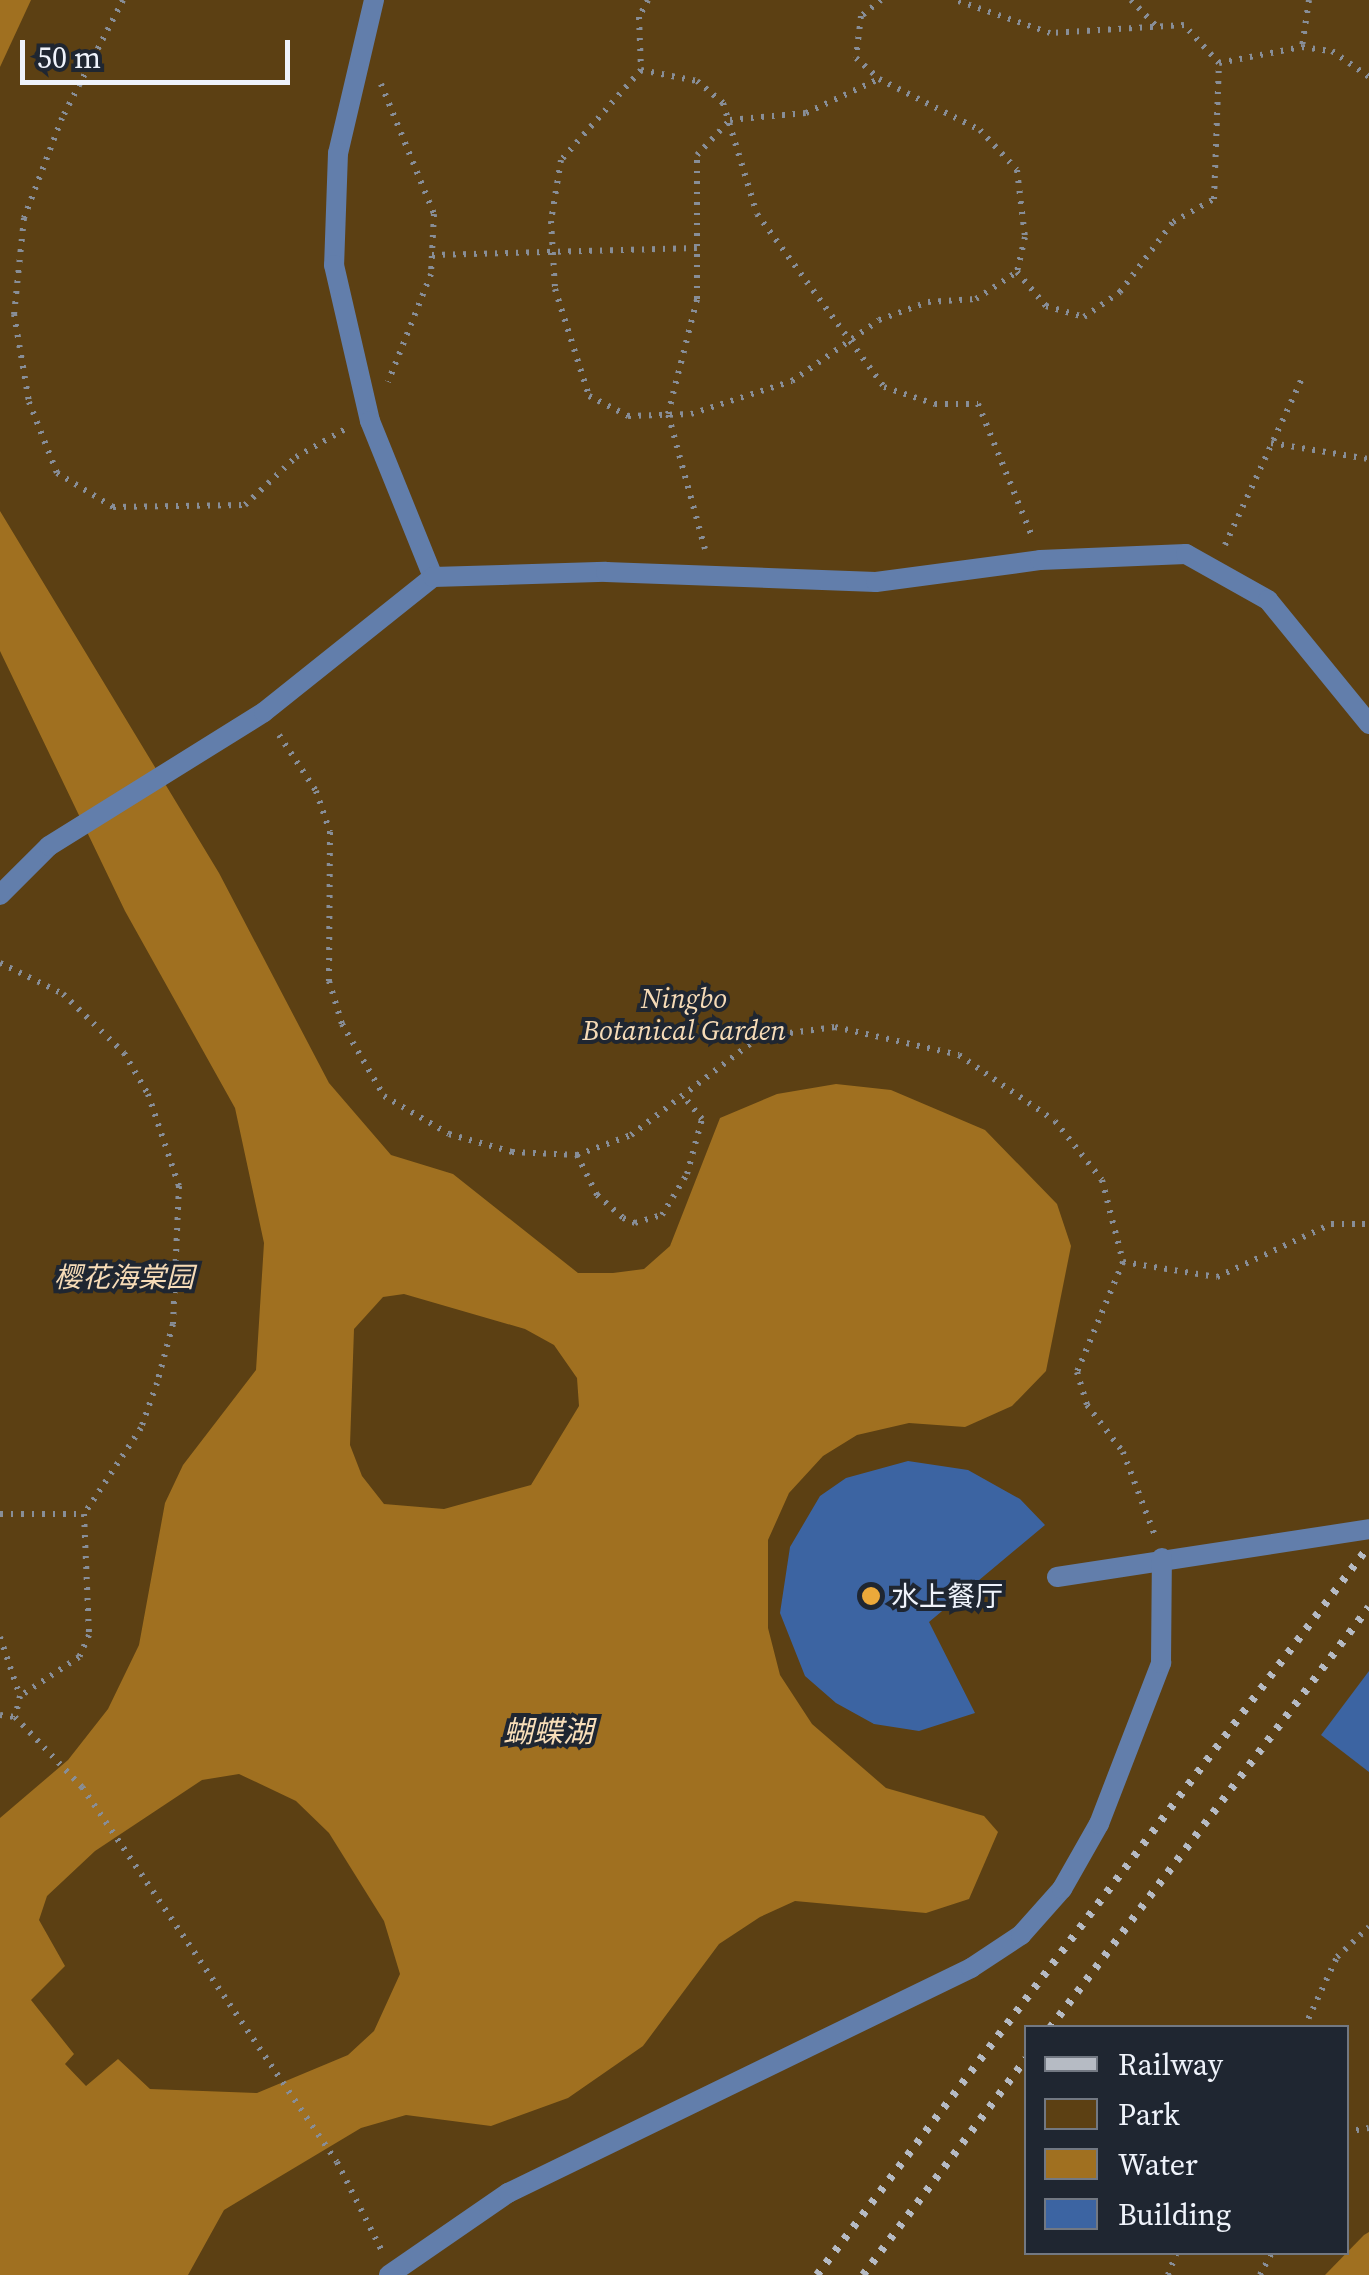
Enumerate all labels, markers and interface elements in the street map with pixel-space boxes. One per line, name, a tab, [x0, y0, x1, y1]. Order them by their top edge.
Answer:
scale bar	[25, 20, 295, 82]
text: 50 m	[37, 37, 101, 78]
park label: Ningbo Botanical Garden	[582, 981, 786, 1047]
park label: 樱花海棠园	[54, 1260, 194, 1294]
place label: 水上餐厅	[891, 1579, 1003, 1613]
marker: 水上餐厅	[860, 1585, 882, 1607]
water label: 蝴蝶湖	[503, 1714, 593, 1750]
legend	[1024, 2025, 1349, 2255]
text: Railway	[1118, 2044, 1223, 2085]
text: Park	[1118, 2094, 1180, 2135]
text: Water	[1118, 2144, 1198, 2185]
text: Building	[1118, 2194, 1231, 2235]

